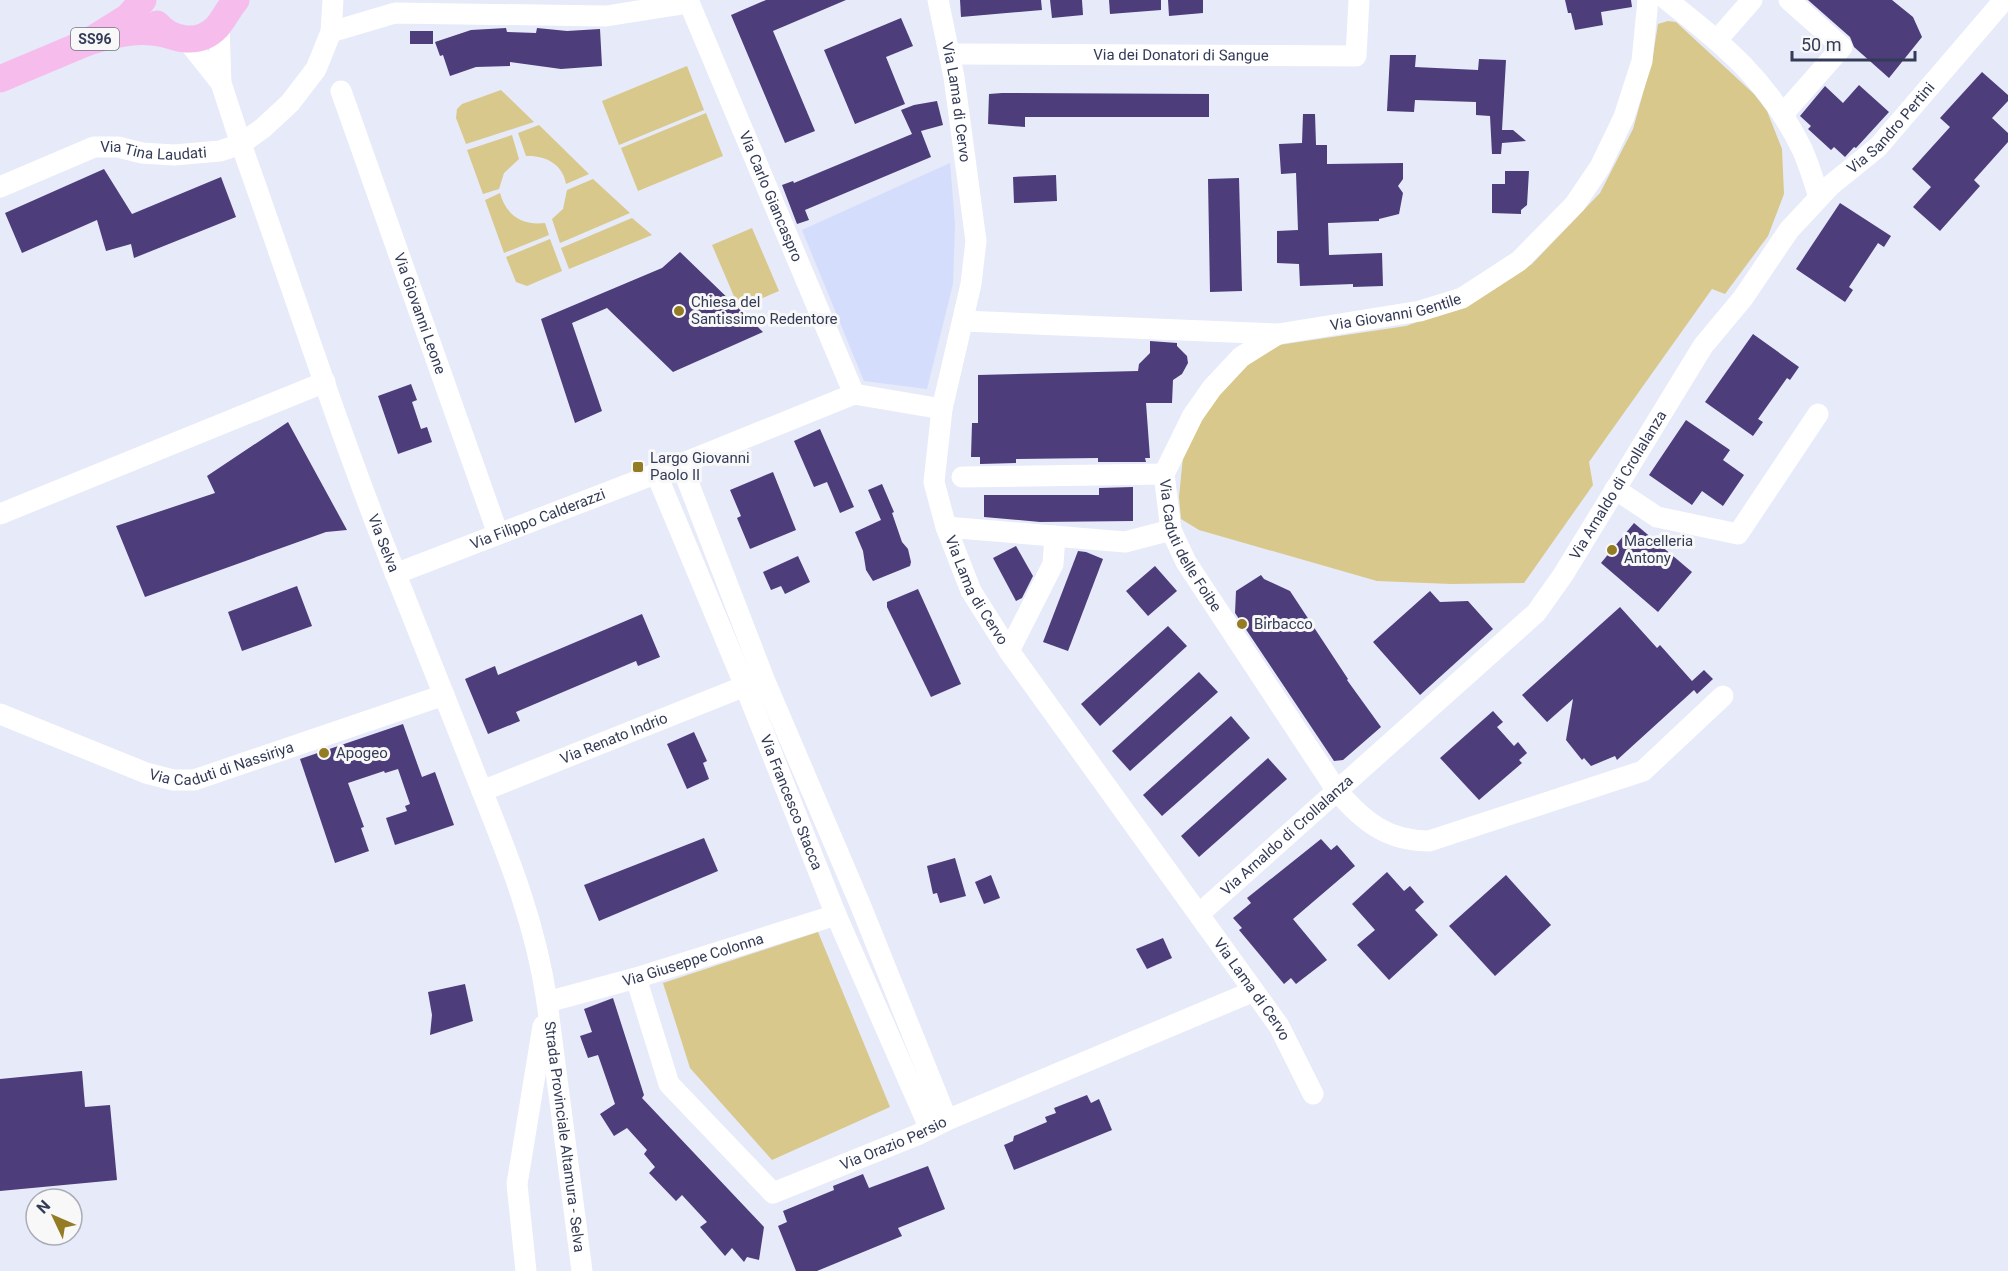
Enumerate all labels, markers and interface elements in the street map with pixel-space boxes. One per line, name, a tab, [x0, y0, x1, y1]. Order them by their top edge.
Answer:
scale bar	[1792, 24, 1915, 62]
road number: SS96	[71, 28, 119, 50]
text: 50 m	[1801, 34, 1841, 55]
street label: Via Lama di Cervo	[938, 41, 974, 163]
street label: Via dei Donatori di Sangue	[1093, 46, 1269, 65]
street label: Via Sandro Pertini	[1843, 79, 1938, 177]
street label: Via Carlo Giancaspro	[735, 128, 806, 264]
street label: Via Tina Laudati	[100, 138, 207, 164]
street label: Via Giovanni Leone	[390, 250, 450, 377]
street label: Via Giovanni Gentile	[1329, 290, 1463, 334]
place label: Chiesa del Santissimo Redentore	[691, 293, 838, 328]
marker: Chiesa del Santissimo Redentore	[672, 304, 686, 318]
street label: Via Arnaldo di Crollalanza	[1566, 407, 1670, 563]
place label: Largo Giovanni Paolo II	[650, 449, 750, 484]
marker: Largo Giovanni Paolo II	[631, 460, 645, 474]
street label: Via Caduti delle Foibe	[1156, 478, 1225, 615]
street label: Via Filippo Calderazzi	[468, 485, 608, 553]
street label: Via Selva	[364, 511, 403, 575]
place label: Macelleria Antony	[1624, 532, 1693, 567]
street label: Via Lama di Cervo	[941, 533, 1012, 648]
marker: Macelleria Antony	[1605, 543, 1619, 557]
place label: Birbacco	[1254, 615, 1313, 633]
marker: Birbacco	[1235, 617, 1249, 631]
street label: Via Renato Indrio	[558, 709, 670, 768]
street label: Via Francesco Stacca	[756, 732, 826, 873]
street label: Via Caduti di Nassiriya	[147, 738, 296, 789]
place label: Apogeo	[336, 744, 388, 762]
marker: Apogeo	[317, 746, 331, 760]
street label: Via Arnaldo di Crollalanza	[1217, 772, 1357, 899]
street label: Via Giuseppe Colonna	[621, 929, 766, 990]
street label: Via Lama di Cervo	[1210, 935, 1294, 1043]
street label: Strada Provinciale Altamura - Selva	[541, 1020, 588, 1253]
street label: Via Orazio Persio	[838, 1113, 950, 1174]
north arrow	[24, 1187, 84, 1247]
text: N	[33, 1196, 54, 1218]

